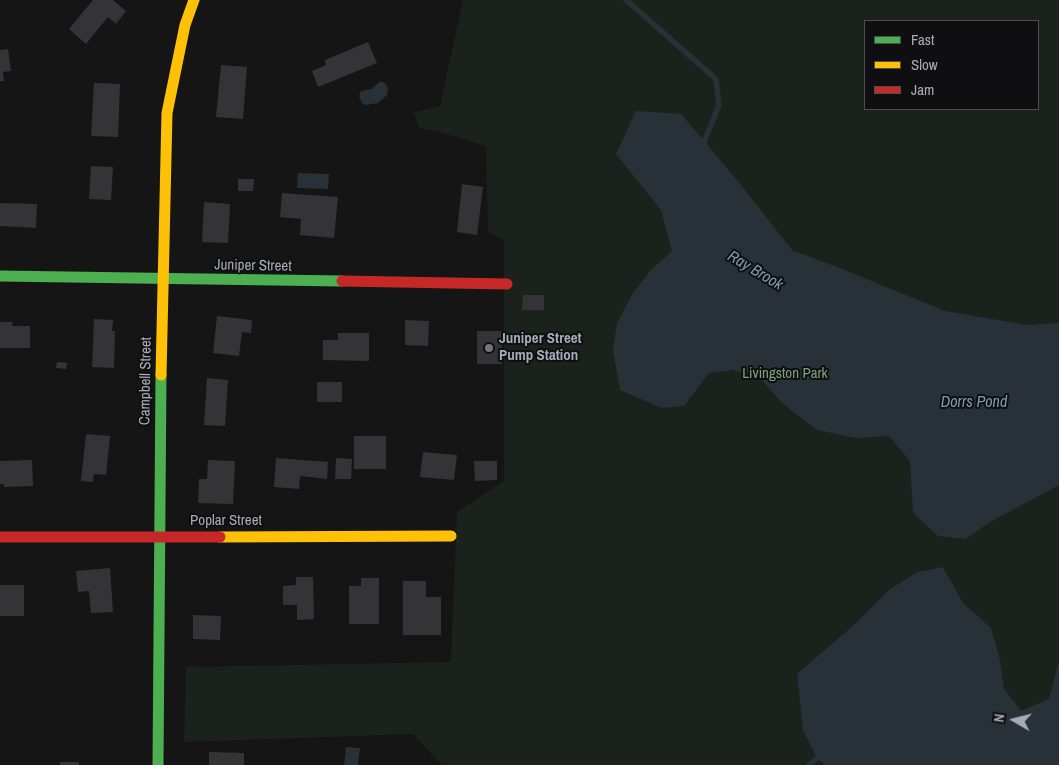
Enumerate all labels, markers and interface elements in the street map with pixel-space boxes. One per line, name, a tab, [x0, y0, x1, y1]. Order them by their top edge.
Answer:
legend	[864, 20, 1039, 110]
text: Fast	[911, 29, 934, 50]
text: Slow	[911, 54, 938, 75]
text: Jam	[911, 79, 934, 100]
water label: Ray Brook	[724, 247, 786, 295]
street label: Juniper Street	[214, 256, 292, 276]
place label: Juniper Street Pump Station	[499, 330, 582, 365]
street label: Campbell Street	[136, 337, 156, 425]
marker: Juniper Street Pump Station	[483, 342, 495, 354]
park label: Livingston Park	[742, 365, 828, 383]
water label: Dorrs Pond	[941, 393, 1007, 413]
street label: Poplar Street	[190, 512, 262, 530]
north arrow	[989, 695, 1039, 745]
text: N	[990, 713, 1009, 723]

